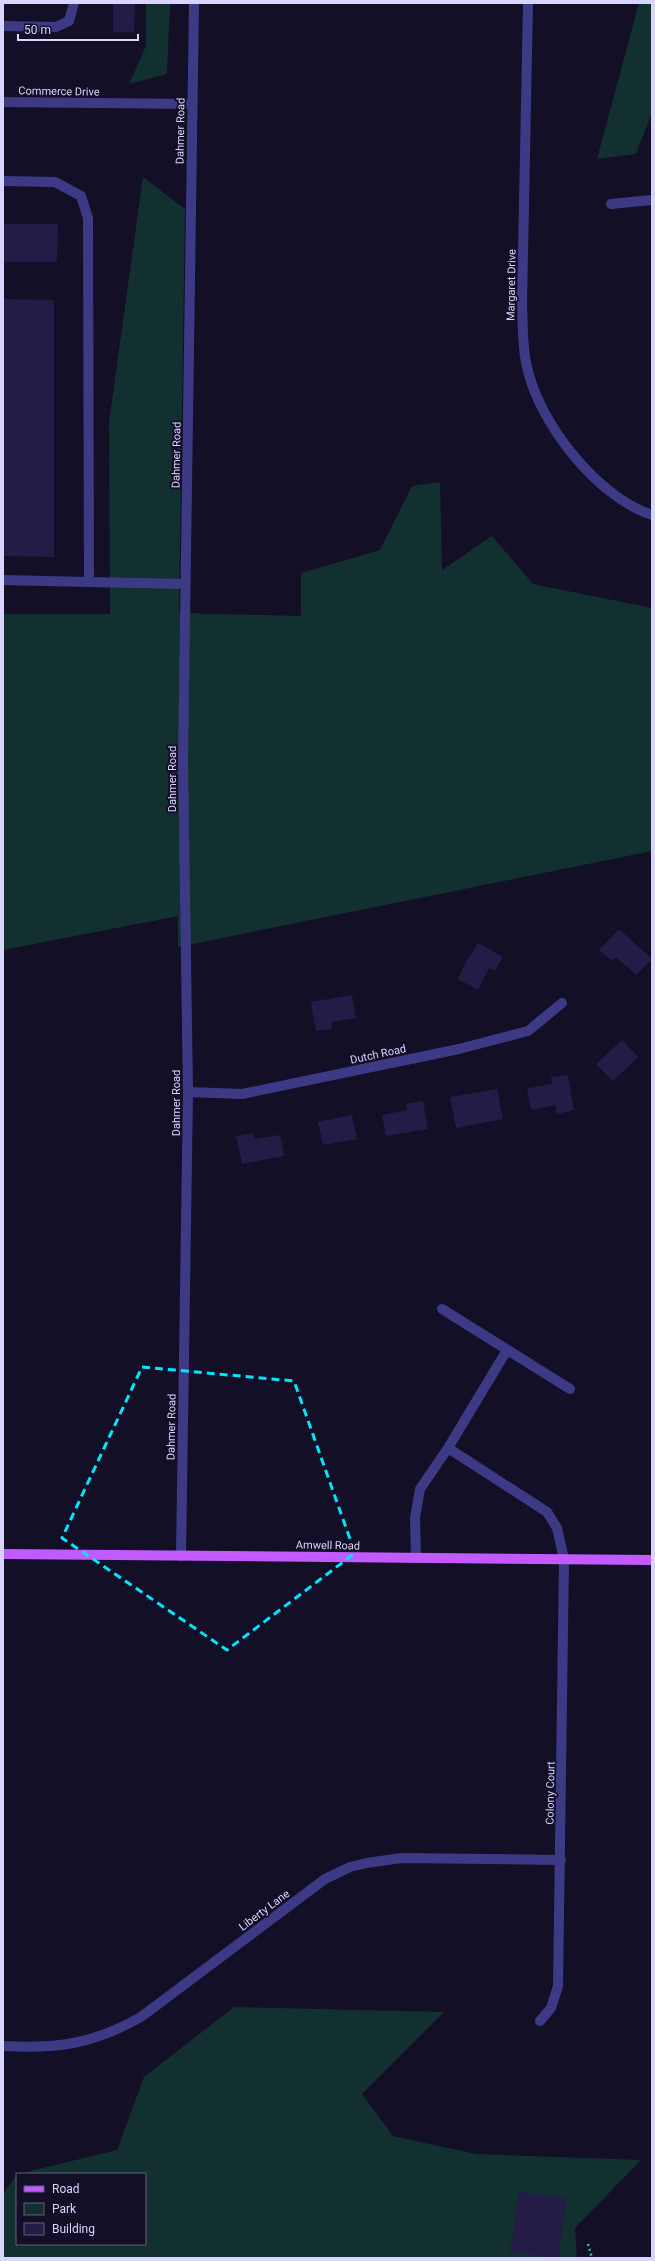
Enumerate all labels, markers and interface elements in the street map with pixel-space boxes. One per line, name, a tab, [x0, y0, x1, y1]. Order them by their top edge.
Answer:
scale bar	[18, 16, 138, 42]
text: 50 m	[24, 23, 51, 37]
street label: Commerce Drive	[18, 84, 100, 99]
street label: Dahmer Road	[173, 98, 188, 164]
street label: Margaret Drive	[504, 249, 519, 321]
street label: Dahmer Road	[169, 422, 184, 488]
street label: Dahmer Road	[166, 746, 179, 812]
street label: Dutch Road	[349, 1042, 407, 1067]
street label: Dahmer Road	[170, 1070, 183, 1136]
street label: Dahmer Road	[164, 1394, 179, 1460]
street label: Amwell Road	[296, 1538, 360, 1553]
street label: Colony Court	[543, 1761, 558, 1825]
street label: Liberty Lane	[236, 1887, 292, 1934]
legend	[16, 2173, 146, 2245]
text: Road	[52, 2182, 80, 2196]
text: Park	[52, 2202, 77, 2216]
text: Building	[52, 2222, 95, 2236]

